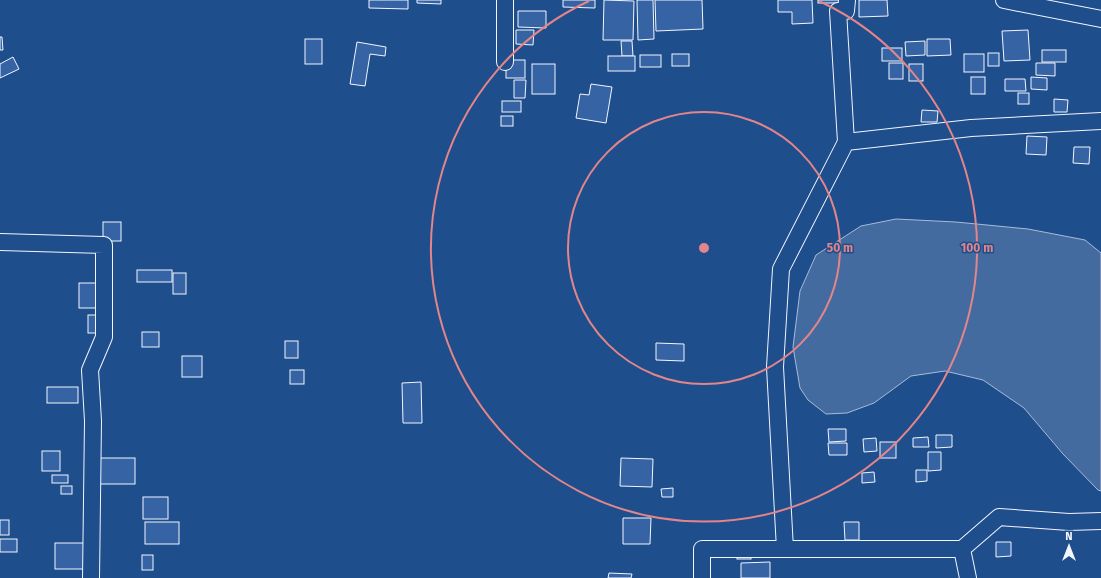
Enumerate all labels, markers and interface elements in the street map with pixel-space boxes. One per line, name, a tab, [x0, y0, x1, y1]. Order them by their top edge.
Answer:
centre of rings	[697, 241, 711, 255]
text: 50 m	[827, 241, 853, 255]
text: 100 m	[961, 241, 993, 255]
north arrow	[1049, 526, 1089, 566]
text: N	[1065, 530, 1073, 543]

